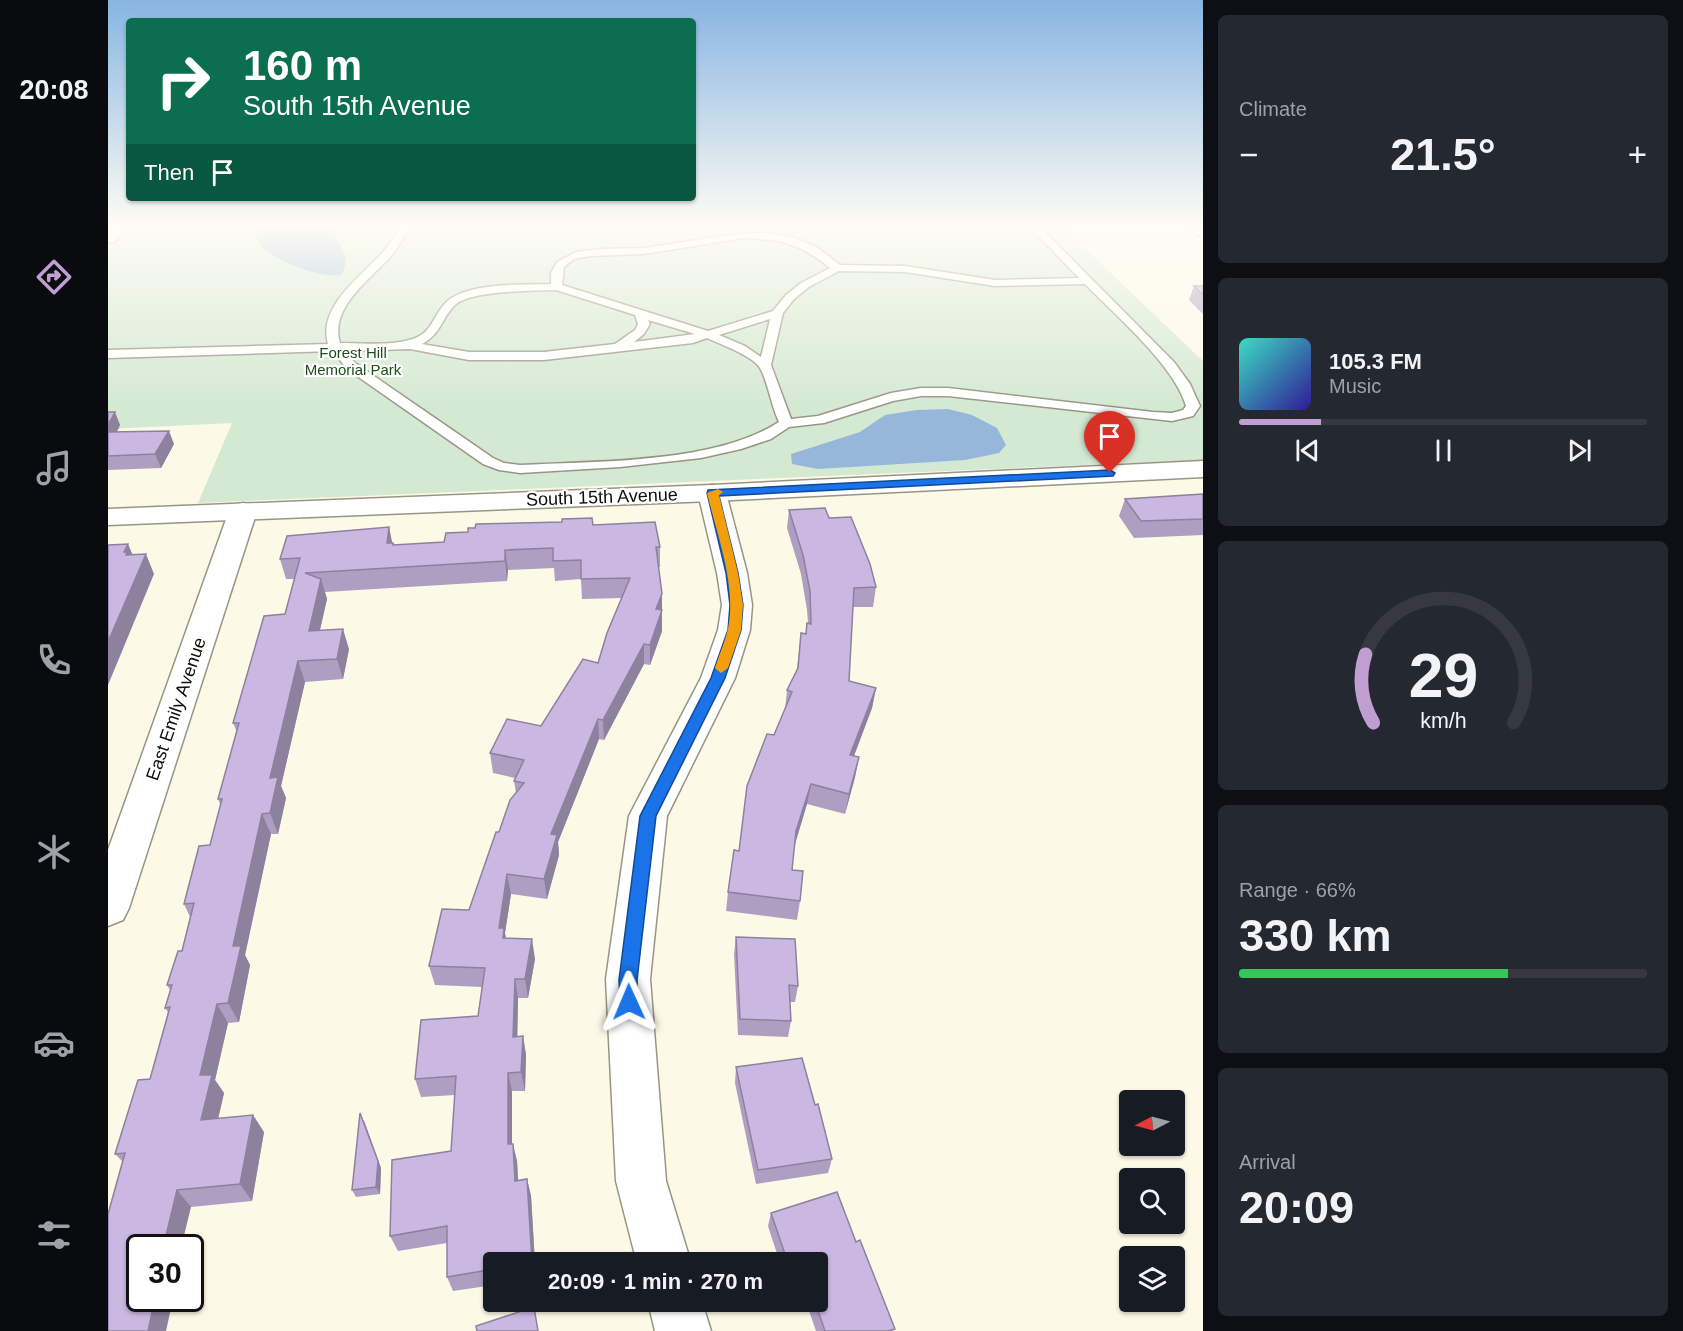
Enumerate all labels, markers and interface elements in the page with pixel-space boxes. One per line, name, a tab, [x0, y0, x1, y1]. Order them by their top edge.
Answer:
icon: right	[144, 42, 222, 120]
text: 160 m	[243, 42, 362, 89]
text: 20:08	[19, 75, 89, 105]
text: South 15th Avenue	[243, 91, 471, 121]
text: Climate	[1239, 98, 1307, 120]
text: 21.5°	[1390, 129, 1496, 180]
text: −	[1239, 136, 1258, 173]
text: +	[1628, 136, 1647, 173]
icon: arrive	[206, 156, 239, 189]
text: Then	[144, 160, 194, 185]
icon: directions	[33, 256, 75, 298]
park label: Forest Hill Memorial Park	[305, 344, 402, 378]
text: 105.3 FM	[1329, 349, 1422, 374]
text: Music	[1329, 375, 1381, 397]
pin	[1084, 411, 1135, 473]
icon: arrive	[1093, 420, 1126, 453]
icon: previous	[1291, 434, 1324, 467]
icon: pause	[1427, 434, 1460, 467]
icon: next	[1563, 434, 1596, 467]
icon: music	[33, 447, 75, 489]
street label: South 15th Avenue	[526, 484, 678, 510]
street label: East Emily Avenue	[142, 635, 210, 783]
icon: phone	[33, 639, 75, 681]
text: 29	[1408, 641, 1478, 710]
text: km/h	[1420, 709, 1466, 733]
icon: climate	[33, 831, 75, 873]
text: Range · 66%	[1239, 879, 1356, 901]
text: 330 km	[1239, 910, 1392, 961]
position arrow	[597, 970, 661, 1034]
icon: car	[33, 1022, 75, 1064]
north arrow	[1119, 1090, 1185, 1156]
map controls	[1119, 1090, 1185, 1312]
text: Arrival	[1239, 1151, 1296, 1173]
button: search	[1119, 1168, 1185, 1234]
text: 20:09	[1239, 1182, 1354, 1233]
icon: filters	[33, 1214, 75, 1256]
speed limit sign: 30	[126, 1234, 204, 1312]
button: layers	[1119, 1246, 1185, 1312]
text: 20:09 · 1 min · 270 m	[548, 1269, 763, 1294]

